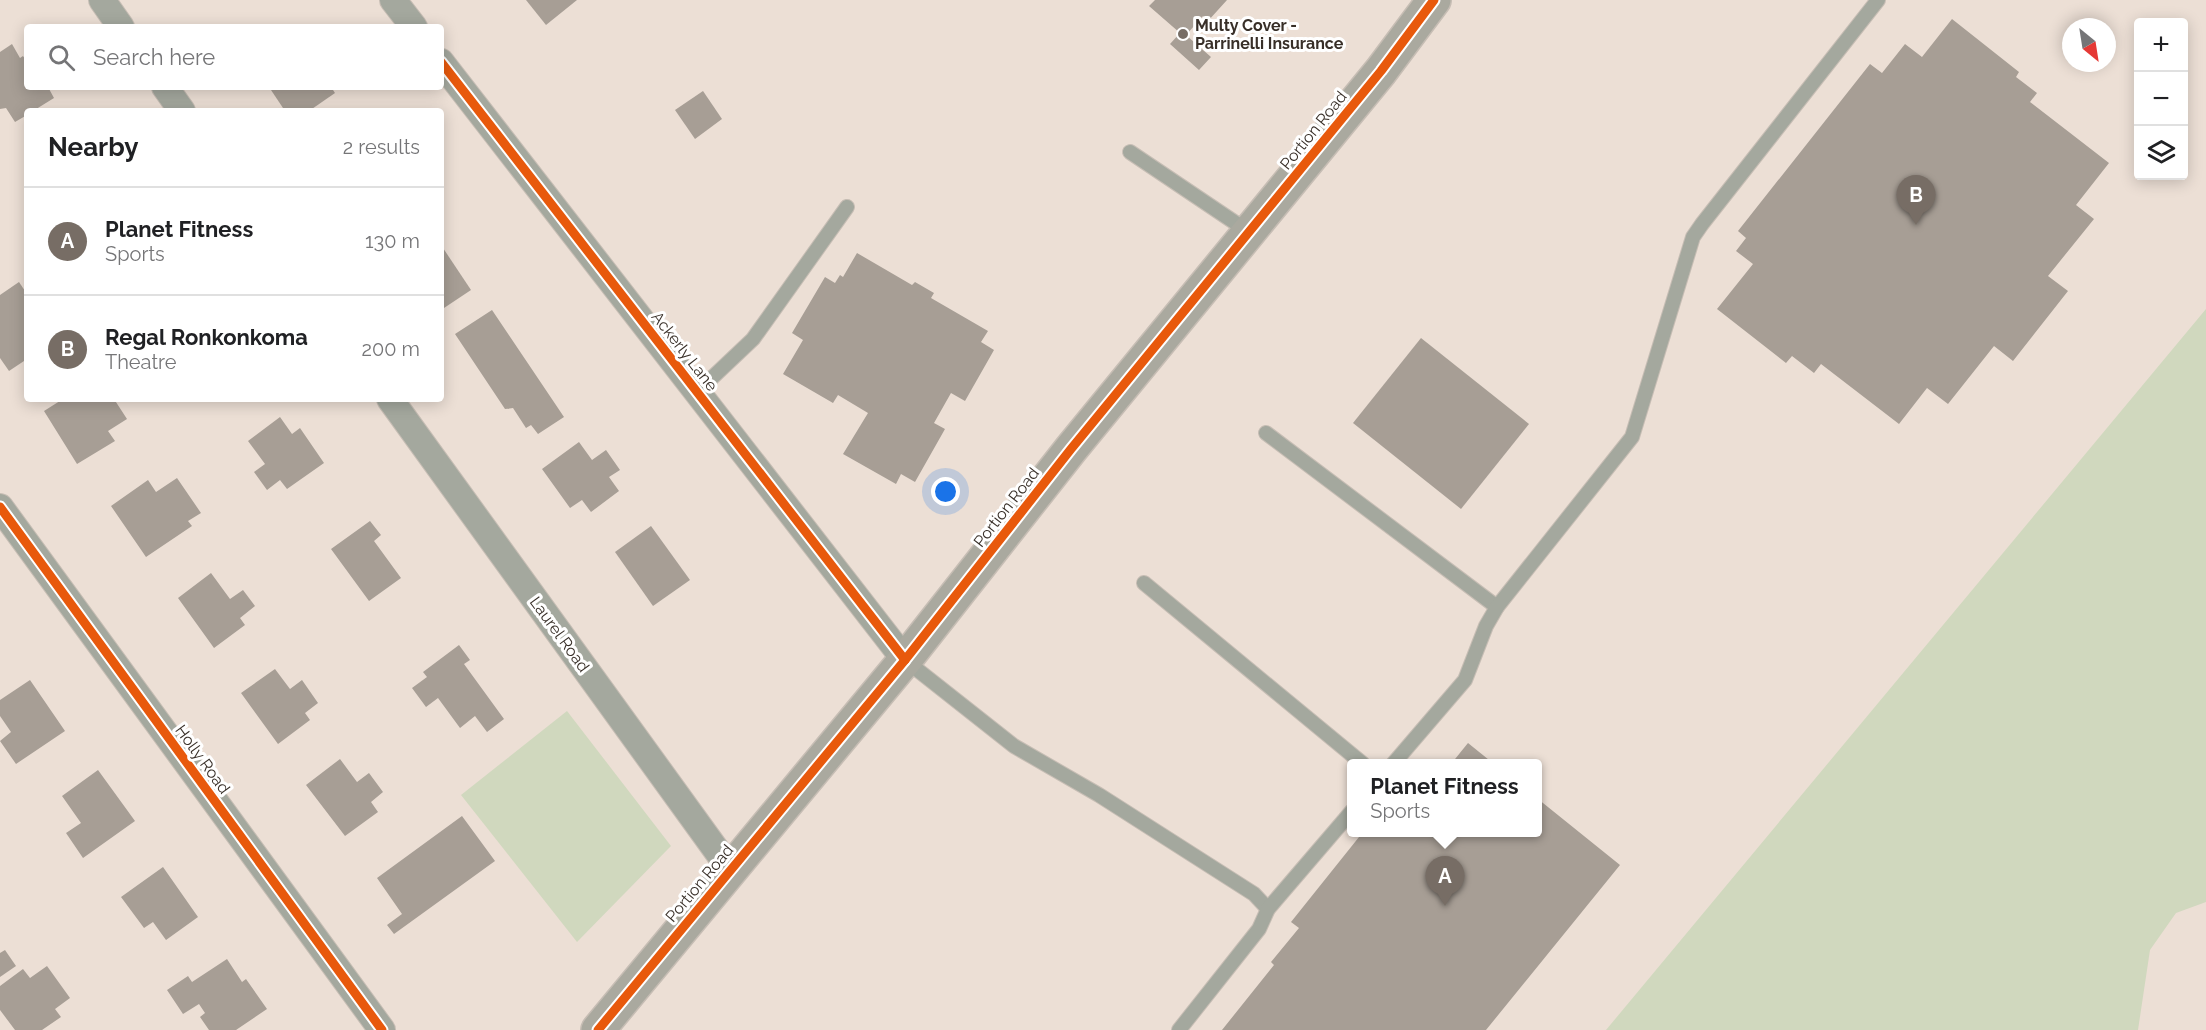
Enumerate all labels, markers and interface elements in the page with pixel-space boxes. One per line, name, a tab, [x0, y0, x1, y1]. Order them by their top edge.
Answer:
place label: Multy Cover - Parrinelli Insurance	[1195, 16, 1344, 53]
north arrow	[2062, 18, 2116, 72]
map controls	[2134, 18, 2188, 180]
button: +	[2134, 18, 2188, 72]
search box	[24, 24, 444, 90]
marker: Multy Cover - Parrinelli Insurance	[1176, 27, 1190, 41]
icon: search	[45, 41, 78, 74]
text: Search here	[93, 44, 215, 70]
button: −	[2134, 72, 2188, 126]
street label: Portion Road	[1276, 87, 1351, 173]
button: layers	[2134, 126, 2188, 180]
text: Nearby	[48, 132, 138, 162]
text: 2 results	[343, 135, 420, 159]
pin: B	[1896, 176, 1936, 225]
text: Planet Fitness	[105, 216, 253, 242]
text: A	[61, 229, 74, 253]
text: 130 m	[365, 229, 420, 253]
text: Sports	[105, 242, 165, 266]
street label: Ackerly Lane	[648, 308, 722, 395]
text: Regal Ronkonkoma	[105, 324, 308, 350]
text: B	[61, 337, 74, 361]
text: 200 m	[362, 337, 420, 361]
text: Theatre	[105, 350, 177, 374]
street label: Portion Road	[970, 464, 1043, 551]
your location	[931, 477, 960, 506]
street label: Laurel Road	[526, 593, 593, 676]
street label: Holly Road	[171, 721, 234, 797]
popup	[1347, 759, 1542, 837]
text: Planet Fitness	[1370, 773, 1519, 799]
text: Sports	[1370, 799, 1430, 823]
street label: Portion Road	[662, 841, 737, 926]
pin: A	[1426, 856, 1464, 906]

